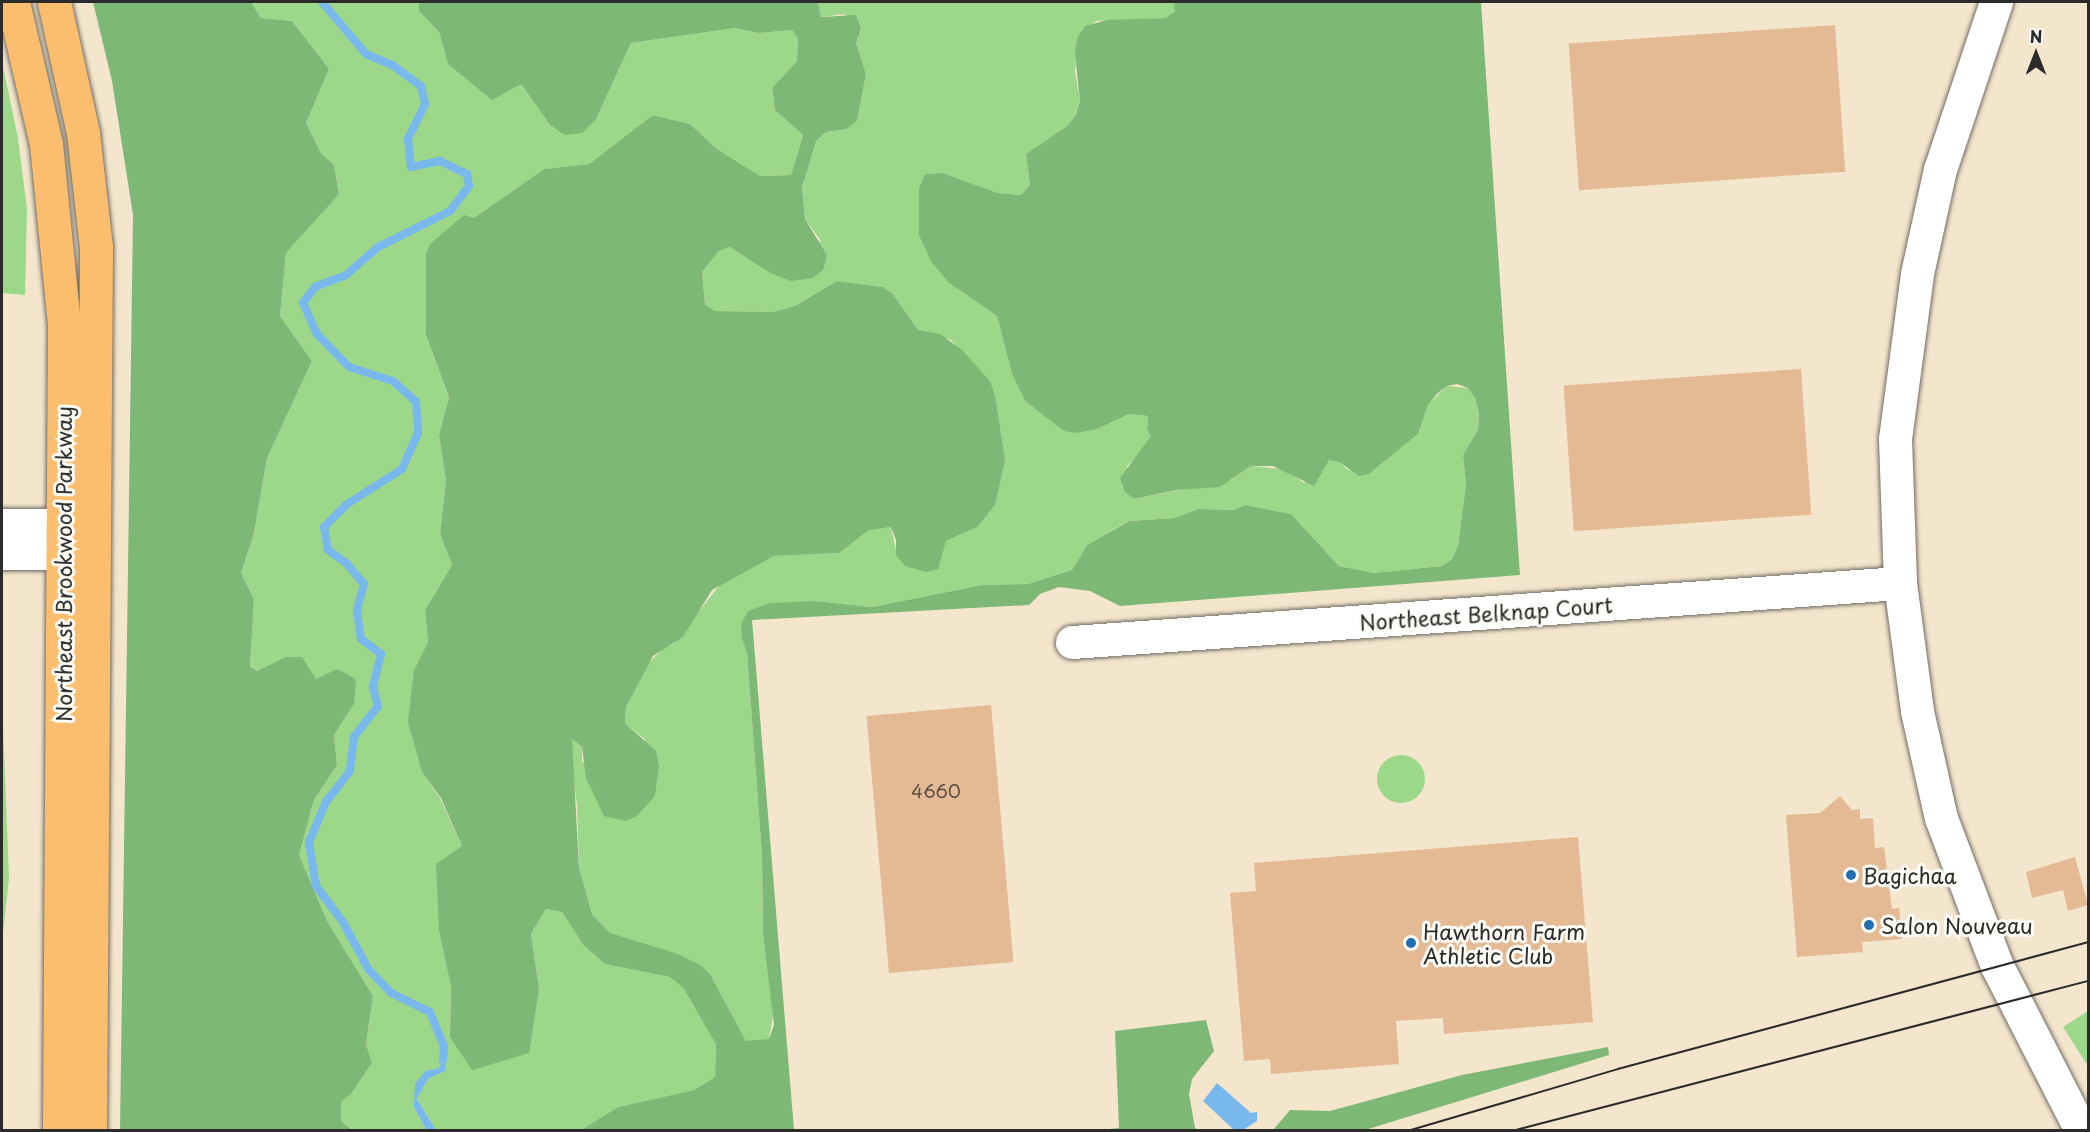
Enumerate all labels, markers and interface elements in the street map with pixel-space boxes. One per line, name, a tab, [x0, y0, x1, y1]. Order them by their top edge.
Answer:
north arrow	[2006, 24, 2066, 84]
text: N	[2030, 24, 2042, 48]
street label: Northeast Brookwood Parkway	[50, 405, 76, 723]
street label: Northeast Belknap Court	[1359, 592, 1613, 634]
house number: 4660	[911, 780, 961, 802]
place label: Bagichaa	[1863, 862, 1957, 888]
marker: Bagichaa	[1844, 868, 1858, 882]
place label: Salon Nouveau	[1881, 912, 2034, 938]
place label: Hawthorn Farm Athletic Club	[1423, 918, 1585, 968]
marker: Salon Nouveau	[1862, 918, 1876, 932]
marker: Hawthorn Farm Athletic Club	[1404, 936, 1418, 950]

